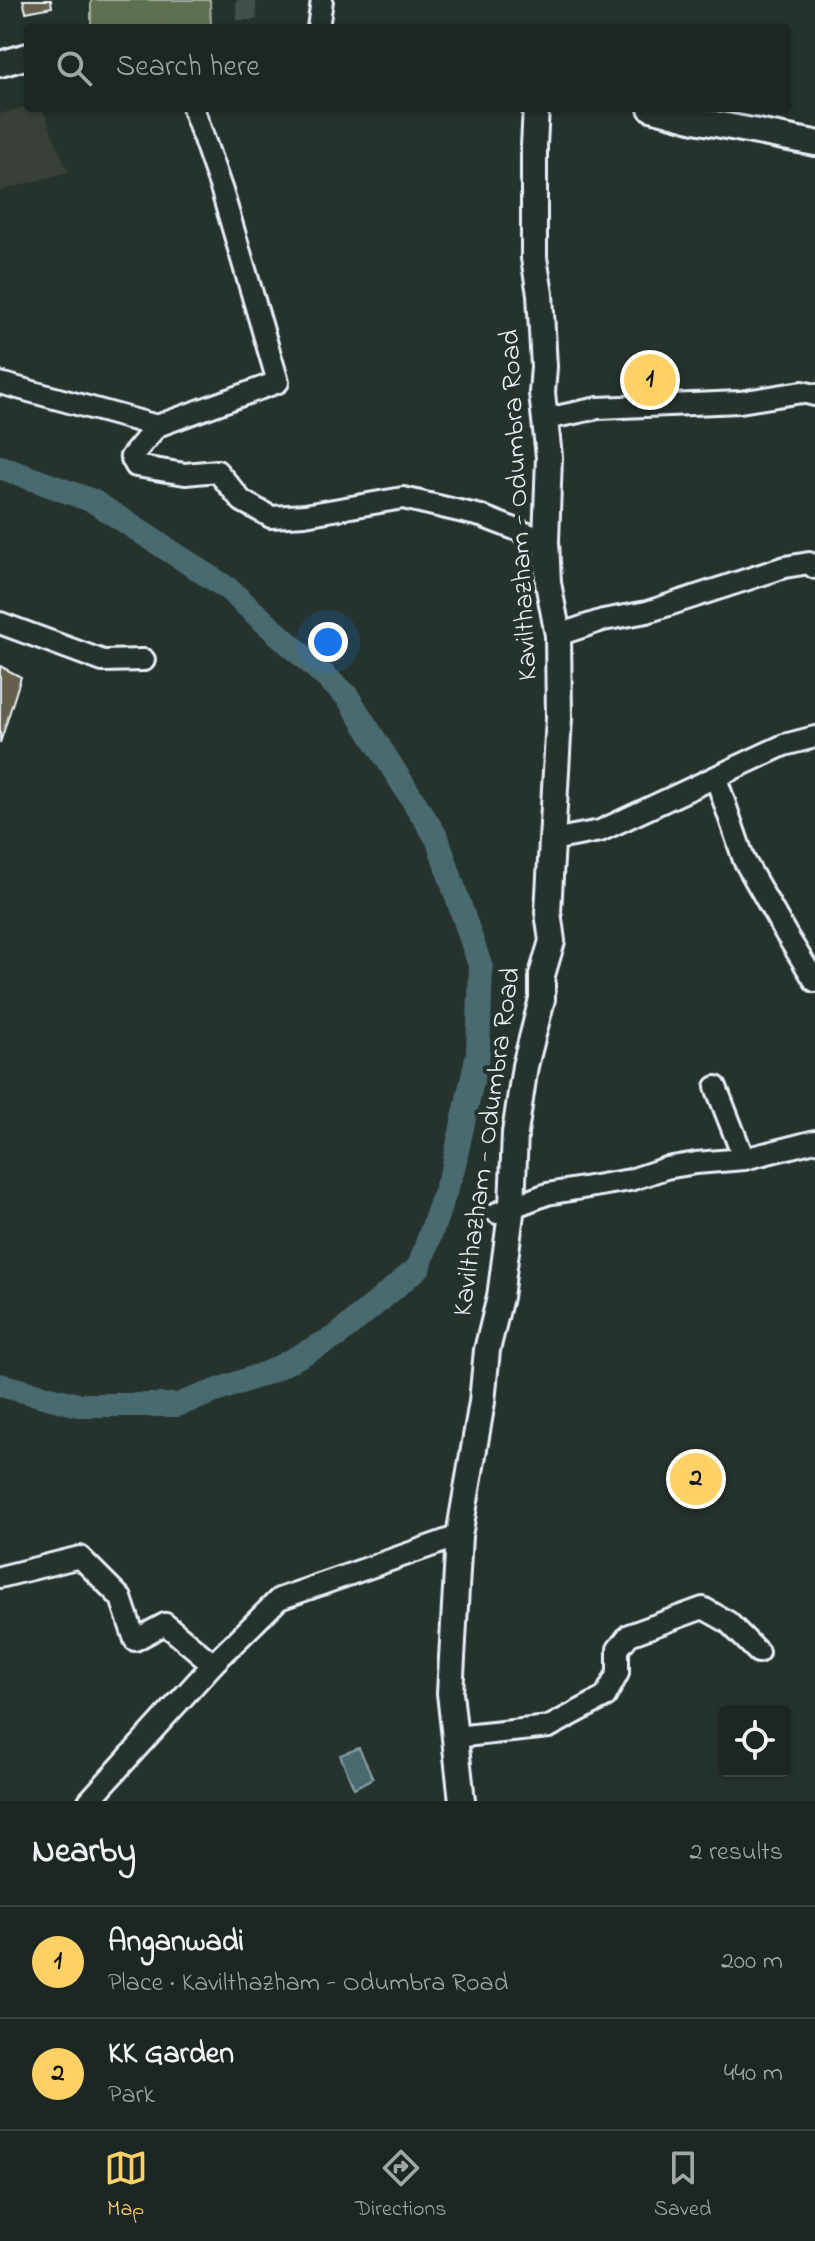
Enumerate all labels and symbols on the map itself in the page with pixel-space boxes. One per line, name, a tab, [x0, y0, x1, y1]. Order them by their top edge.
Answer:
street label: Kavilthazham - Odumbra Road	[490, 328, 550, 682]
pin: 1	[624, 350, 676, 410]
your location	[308, 622, 348, 662]
street label: Kavilthazham - Odumbra Road	[443, 965, 533, 1319]
pin: 2	[670, 1449, 722, 1509]

